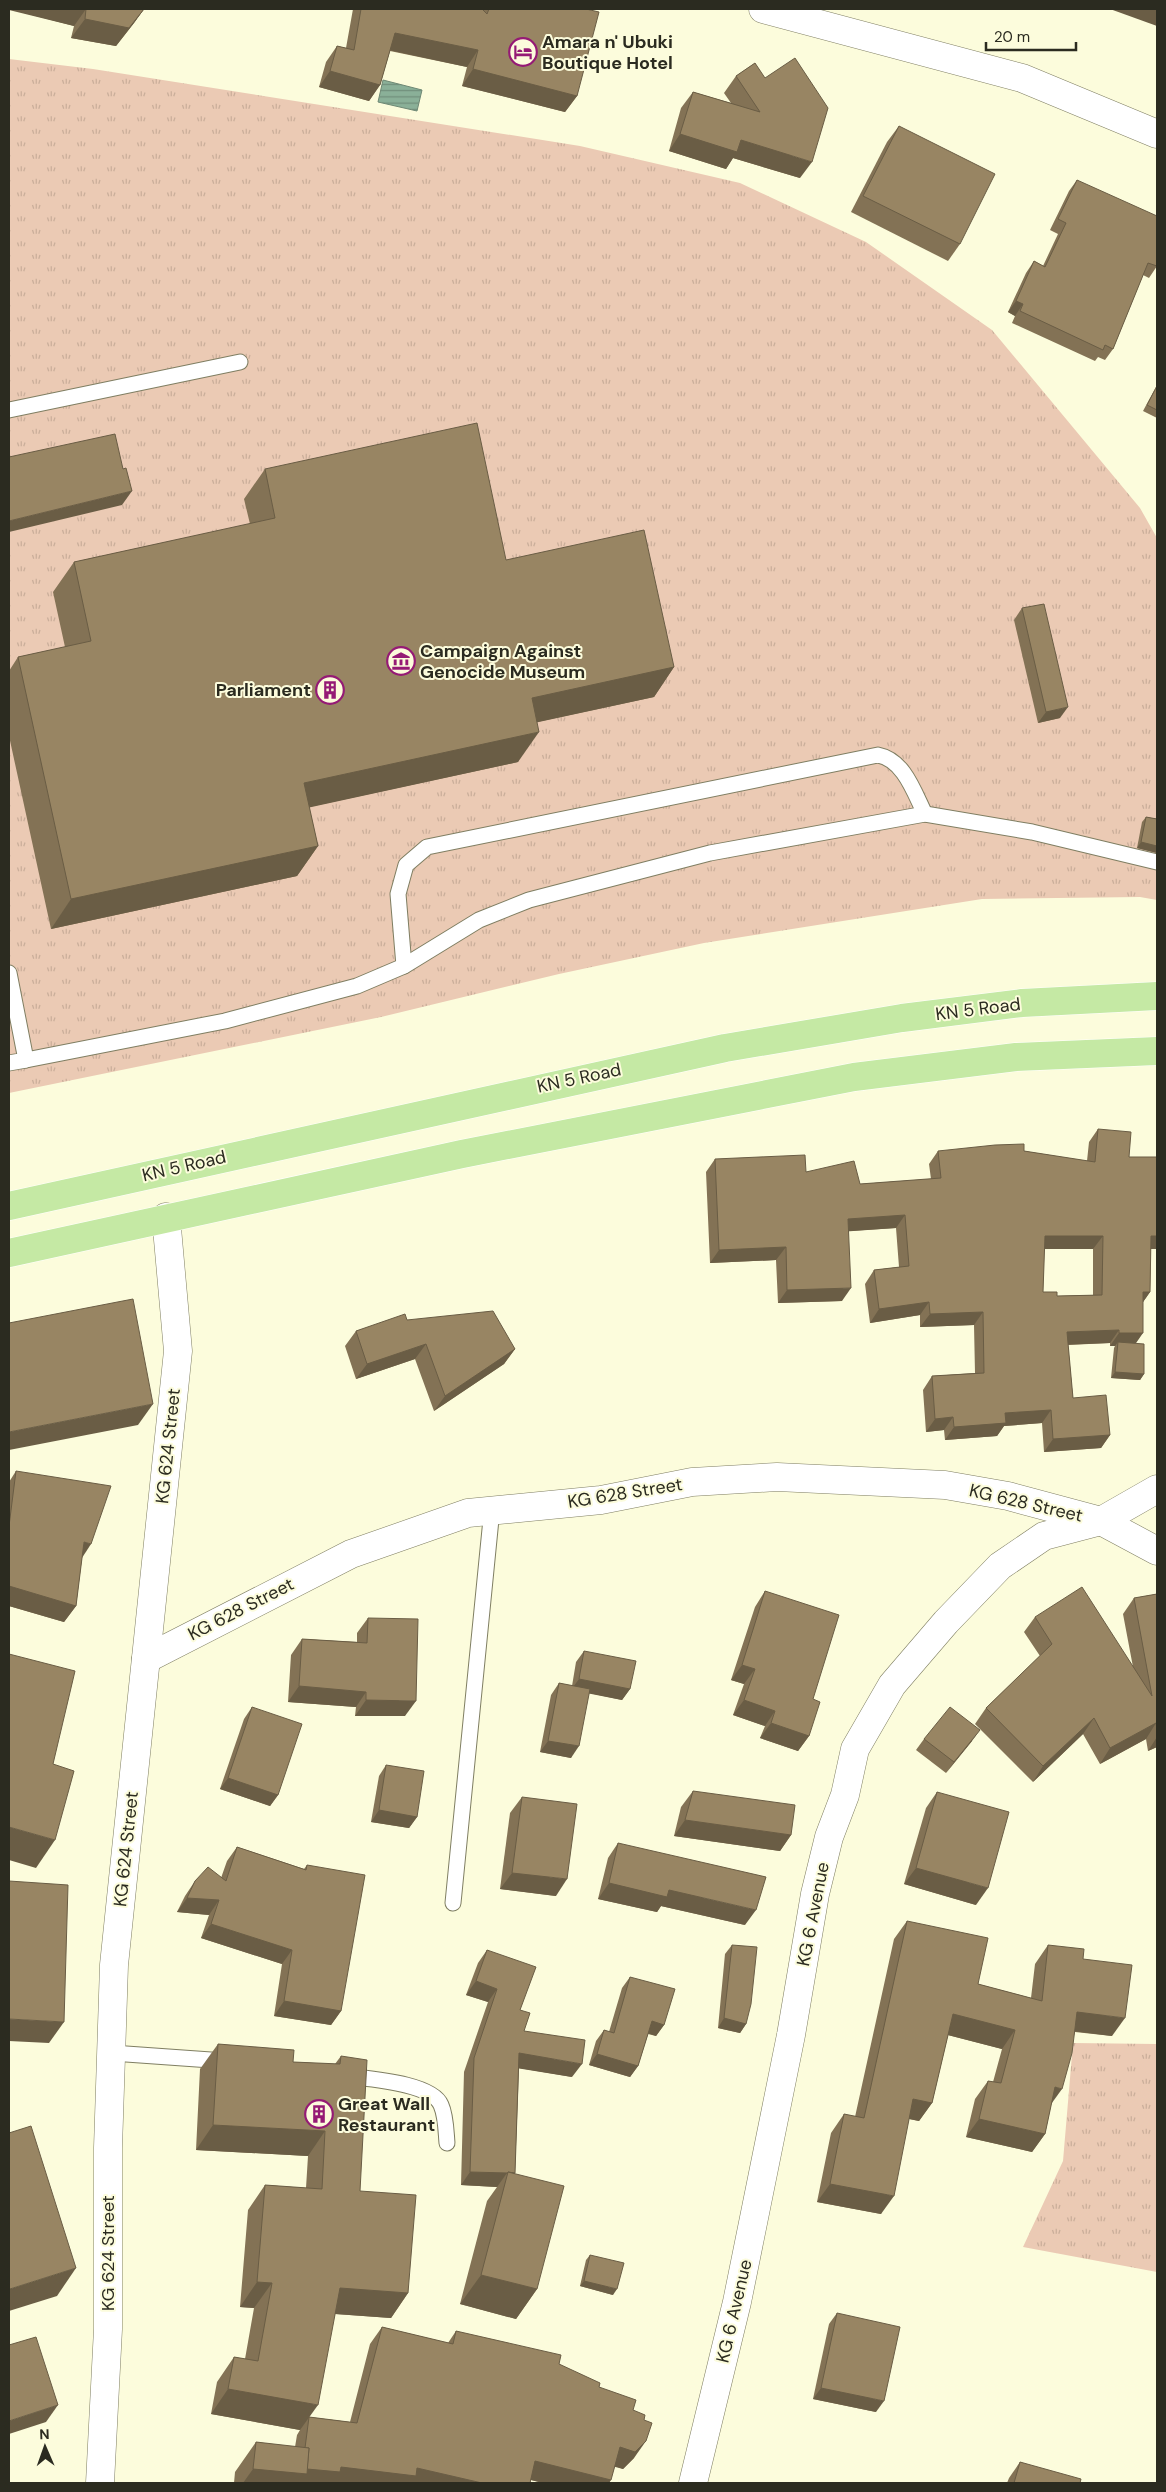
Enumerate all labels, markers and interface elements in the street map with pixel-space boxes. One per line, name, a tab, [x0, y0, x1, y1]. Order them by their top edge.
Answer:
scale bar	[986, 20, 1076, 52]
text: 20 m	[994, 27, 1030, 47]
place label: Amara n' Ubuki Boutique Hotel	[542, 30, 673, 75]
hotel icon: Amara n' Ubuki Boutique Hotel	[508, 37, 538, 67]
place label: Campaign Against Genocide Museum	[420, 639, 585, 684]
museum icon: Campaign Against Genocide Museum	[386, 646, 416, 676]
building icon: Parliament	[315, 675, 345, 705]
place label: Parliament	[216, 678, 311, 702]
street label: KN 5 Road	[934, 992, 1022, 1026]
street label: KN 5 Road	[535, 1057, 623, 1099]
street label: KN 5 Road	[140, 1145, 228, 1187]
street label: KG 624 Street	[150, 1387, 186, 1505]
street label: KG 628 Street	[566, 1472, 684, 1514]
street label: KG 628 Street	[967, 1478, 1085, 1528]
street label: KG 628 Street	[184, 1572, 298, 1646]
street label: KG 624 Street	[108, 1790, 144, 1908]
street label: KG 6 Avenue	[791, 1860, 835, 1968]
place label: Great Wall Restaurant	[338, 2092, 435, 2137]
building icon: Great Wall Restaurant	[304, 2099, 334, 2129]
street label: KG 624 Street	[96, 2195, 120, 2311]
street label: KG 6 Avenue	[710, 2257, 758, 2365]
north arrow	[20, 2422, 70, 2472]
text: N	[39, 2425, 50, 2443]

